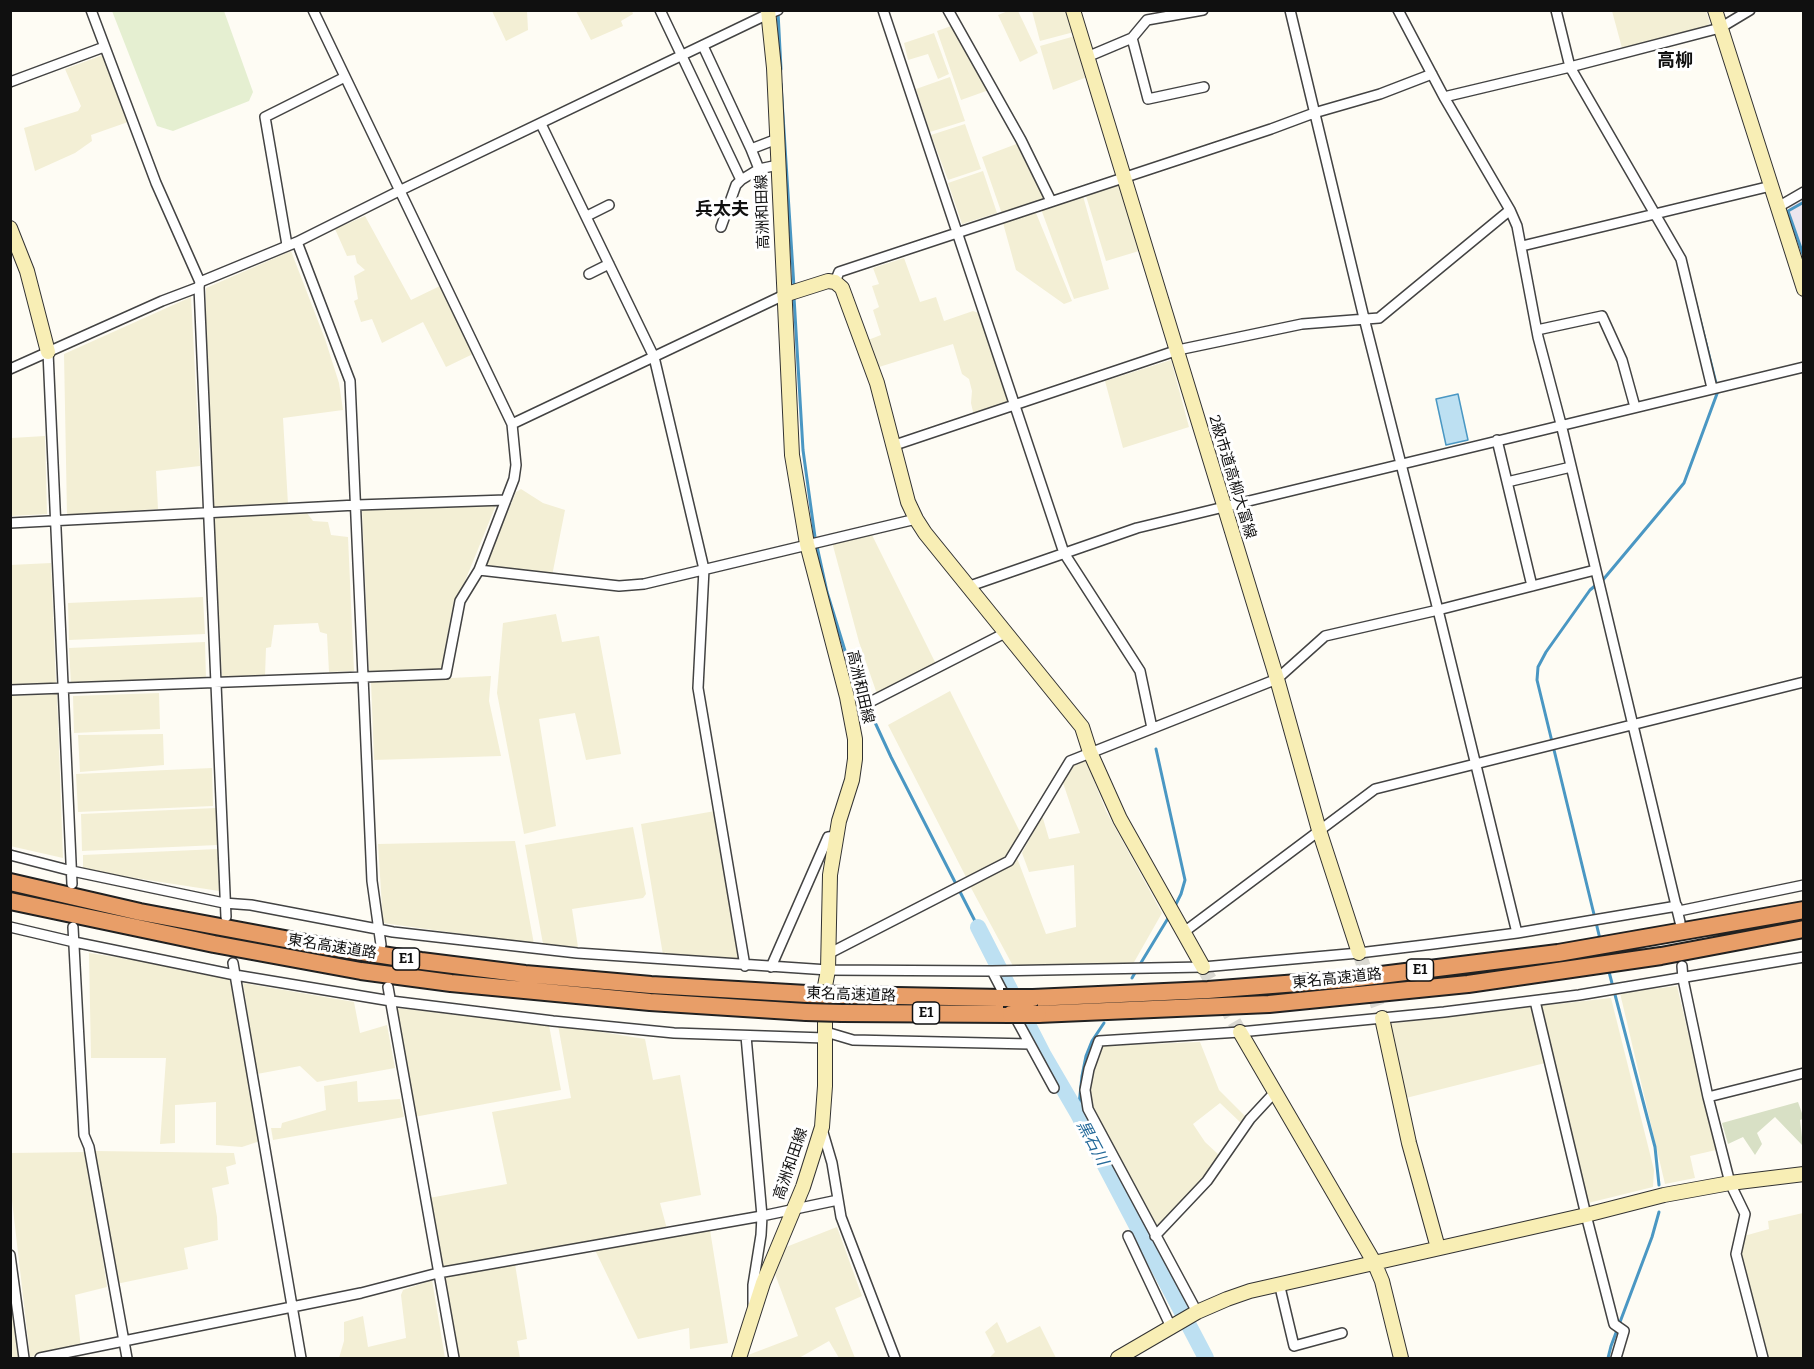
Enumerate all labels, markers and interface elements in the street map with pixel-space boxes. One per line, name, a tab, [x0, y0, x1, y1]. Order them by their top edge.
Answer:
district label: 高柳	[1657, 50, 1693, 72]
street label: 高洲和田線	[753, 174, 773, 250]
district label: 兵太夫	[695, 199, 749, 221]
street label: 2級市道高柳大富線	[1205, 413, 1259, 541]
street label: 高洲和田線	[843, 648, 877, 726]
street label: 東名高速道路	[286, 931, 378, 963]
road number: E1	[392, 948, 420, 970]
road number: E1	[1406, 959, 1434, 981]
street label: 東名高速道路	[1291, 965, 1383, 993]
street label: 東名高速道路	[806, 984, 896, 1006]
road number: E1	[912, 1002, 940, 1024]
water label: 黒石川	[1072, 1117, 1112, 1169]
street label: 高洲和田線	[770, 1126, 812, 1202]

